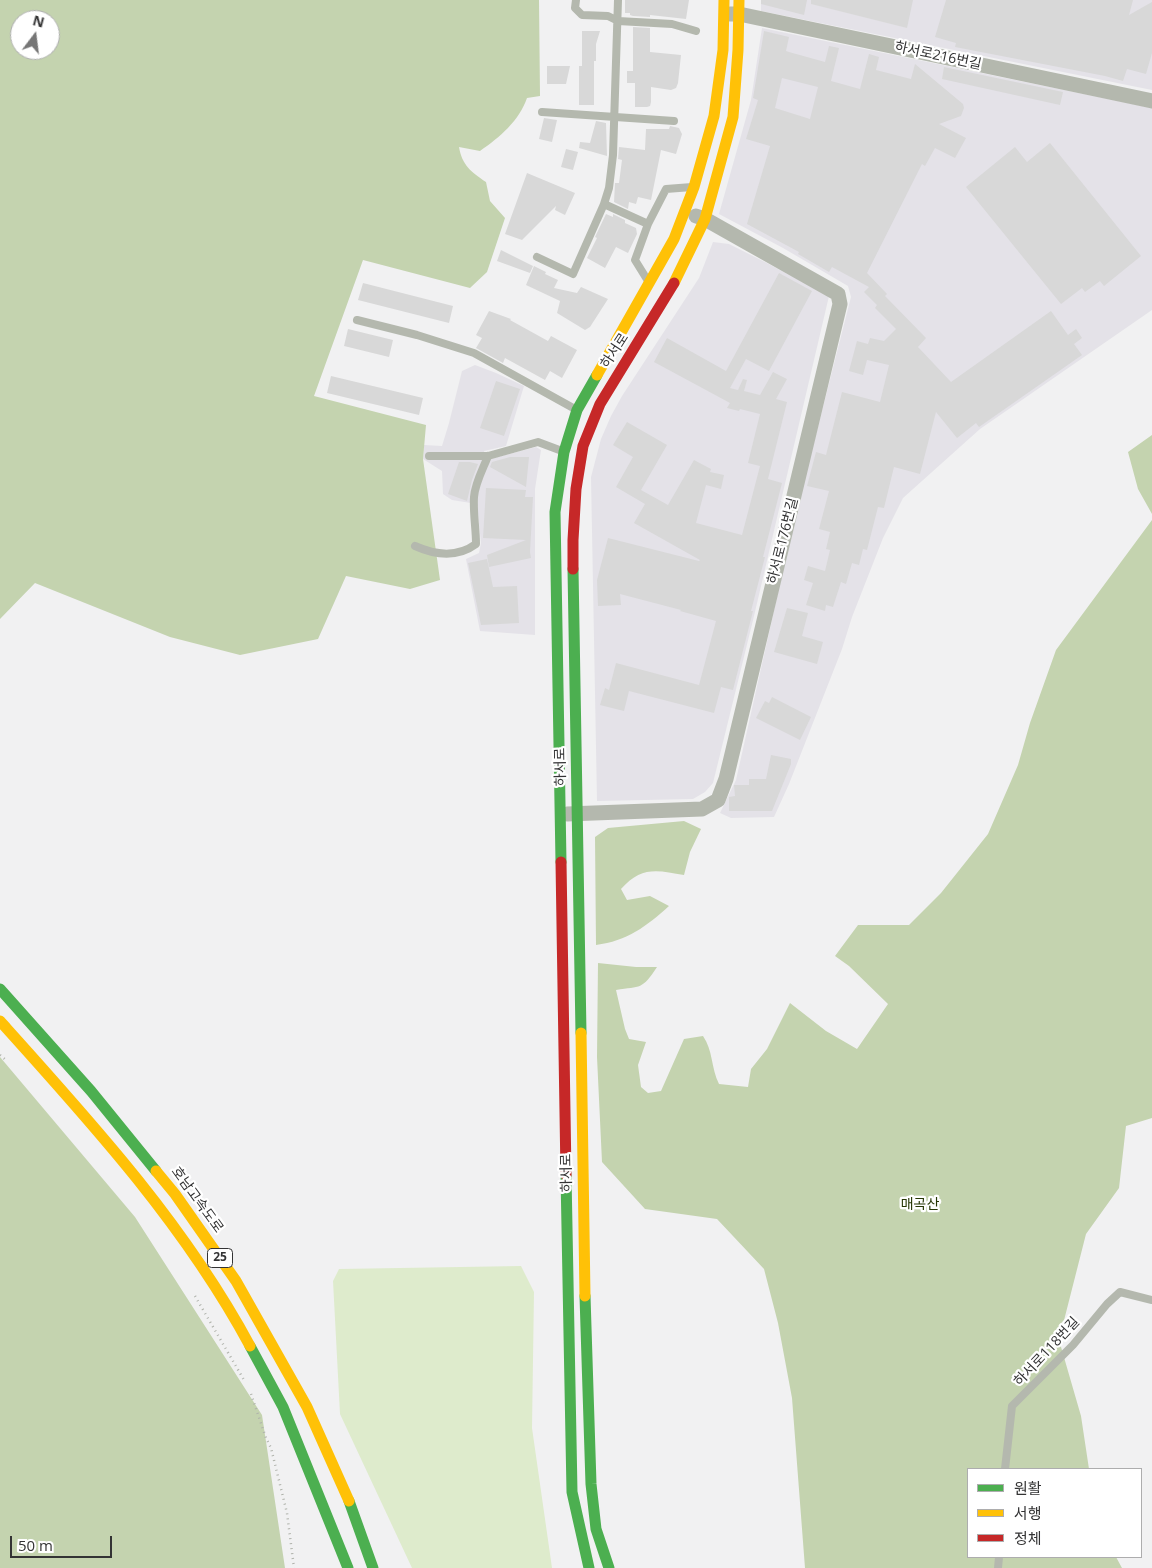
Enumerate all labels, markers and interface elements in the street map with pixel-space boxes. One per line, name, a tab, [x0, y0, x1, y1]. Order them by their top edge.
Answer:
north arrow	[10, 10, 60, 60]
text: N	[31, 10, 47, 32]
street label: 하서로216번길	[893, 39, 983, 73]
street label: 하서로	[597, 330, 633, 372]
street label: 하서로176번길	[764, 496, 802, 586]
street label: 하서로	[552, 748, 570, 786]
street label: 하서로	[558, 1154, 576, 1192]
street label: 호남고속도로	[167, 1164, 227, 1236]
park label: 매곡산	[901, 1197, 939, 1213]
road number: 25	[208, 1248, 232, 1268]
street label: 하서로118번길	[1011, 1314, 1083, 1390]
legend	[967, 1468, 1142, 1558]
text: 원활	[1014, 1478, 1042, 1498]
text: 서행	[1014, 1503, 1042, 1523]
scale bar	[12, 1526, 115, 1558]
text: 정체	[1014, 1528, 1042, 1548]
text: 50 m	[18, 1535, 53, 1555]

